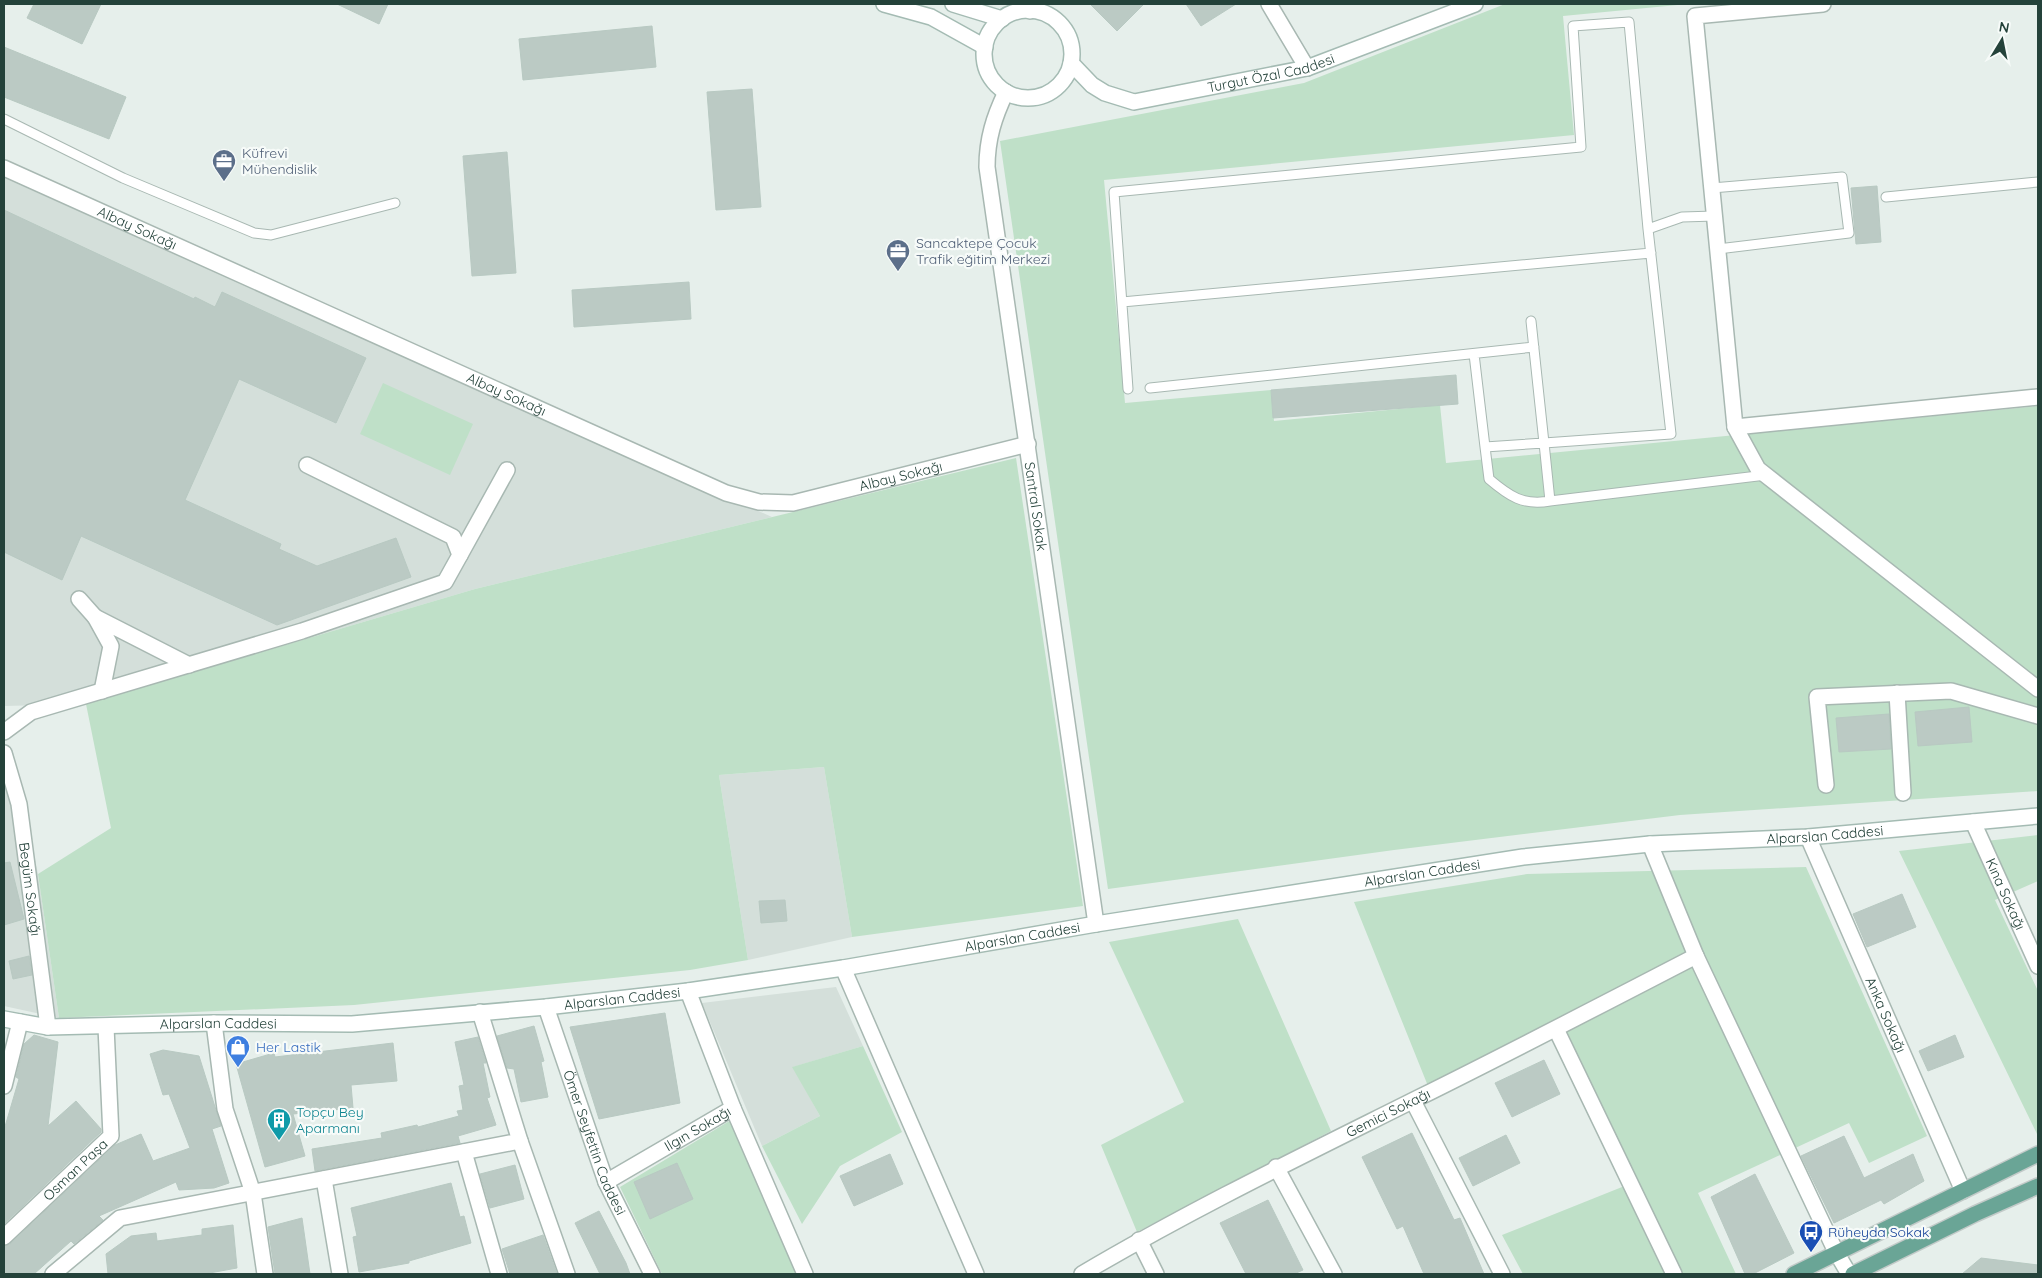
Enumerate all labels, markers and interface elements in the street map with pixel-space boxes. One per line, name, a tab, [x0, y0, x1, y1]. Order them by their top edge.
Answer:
north arrow	[1977, 15, 2027, 65]
text: N	[1998, 17, 2011, 37]
street label: Turgut Özal Caddesi	[1206, 49, 1337, 96]
place label: Küfrevi Mühendislik	[242, 144, 317, 178]
office icon: Küfrevi Mühendislik	[211, 148, 237, 182]
street label: Albay Sokağı	[95, 202, 180, 254]
place label: Sancaktepe Çocuk Trafik eğitim Merkezi	[916, 234, 1050, 268]
office icon: Sancaktepe Çocuk Trafik eğitim Merkezi	[885, 238, 911, 272]
street label: Albay Sokağı	[464, 369, 549, 420]
street label: Albay Sokağı	[857, 457, 944, 495]
street label: Santral Sokak	[1021, 461, 1051, 552]
street label: Alparslan Caddesi	[1766, 821, 1884, 848]
street label: Begüm Sokağı	[15, 841, 45, 937]
street label: Alparslan Caddesi	[1363, 855, 1481, 891]
street label: Kına Sokağı	[1981, 855, 2030, 933]
street label: Alparslan Caddesi	[963, 918, 1081, 956]
street label: Anka Sokağı	[1861, 974, 1910, 1055]
street label: Alparslan Caddesi	[563, 983, 681, 1014]
street label: Alparslan Caddesi	[160, 1014, 277, 1033]
shop icon: Her Lastik	[225, 1034, 251, 1068]
place label: Her Lastik	[256, 1038, 321, 1056]
street label: Ömer Seyfettin Caddesi	[559, 1068, 630, 1218]
street label: Gemici Sokağı	[1343, 1084, 1433, 1141]
street label: Ilgın Sokağı	[661, 1102, 734, 1155]
place label: Topçu Bey Aparmanı	[296, 1103, 364, 1137]
building icon: Topçu Bey Aparmanı	[266, 1107, 292, 1141]
street label: Osman Paşa	[39, 1135, 111, 1205]
bus stop icon: Rüheyda Sokak	[1798, 1219, 1824, 1253]
place label: Rüheyda Sokak	[1828, 1223, 1929, 1241]

